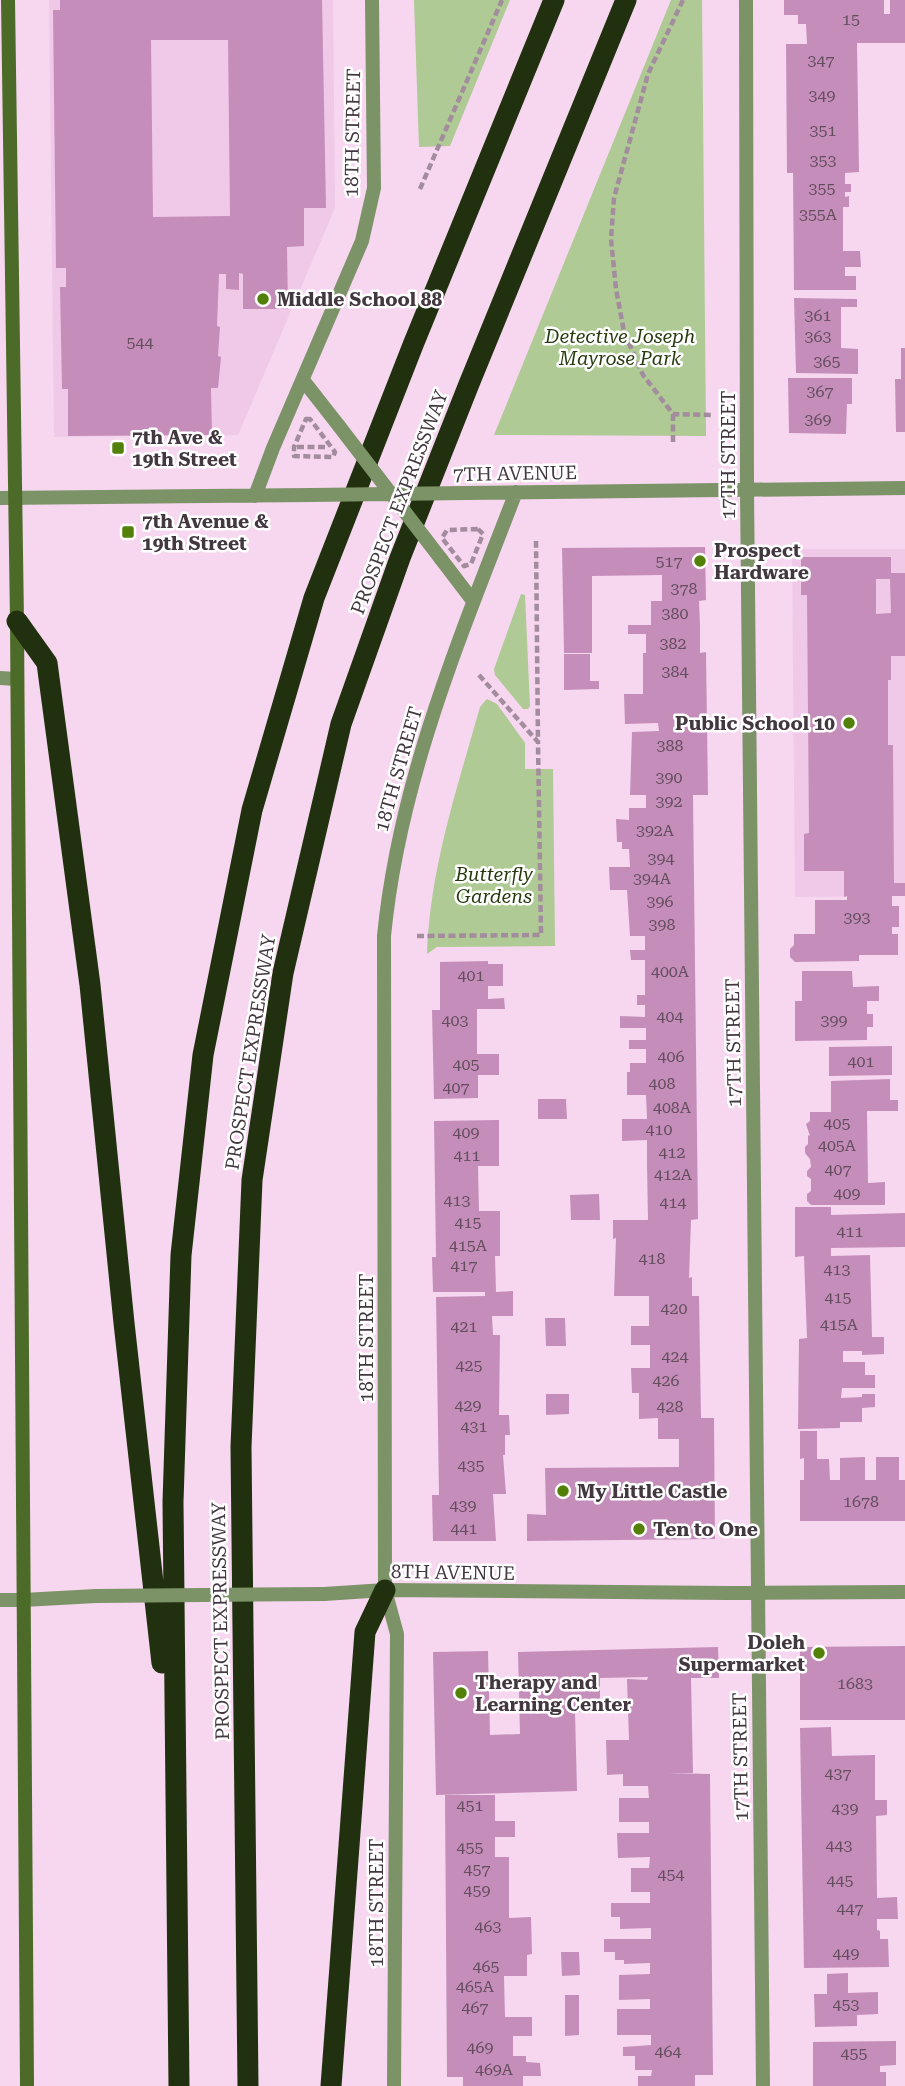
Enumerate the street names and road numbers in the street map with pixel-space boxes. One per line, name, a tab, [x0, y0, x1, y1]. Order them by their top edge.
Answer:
street label: 18TH STREET	[340, 68, 365, 198]
street label: PROSPECT EXPRESSWAY	[346, 387, 453, 618]
street label: 17TH STREET	[717, 391, 740, 519]
street label: 7TH AVENUE	[453, 461, 577, 486]
street label: 18TH STREET	[370, 704, 427, 834]
street label: PROSPECT EXPRESSWAY	[221, 933, 280, 1172]
street label: 17TH STREET	[721, 978, 746, 1108]
street label: 18TH STREET	[355, 1274, 378, 1402]
street label: PROSPECT EXPRESSWAY	[207, 1502, 234, 1740]
street label: 8TH AVENUE	[391, 1560, 515, 1585]
street label: 17TH STREET	[728, 1692, 753, 1822]
street label: 18TH STREET	[365, 1839, 388, 1967]

